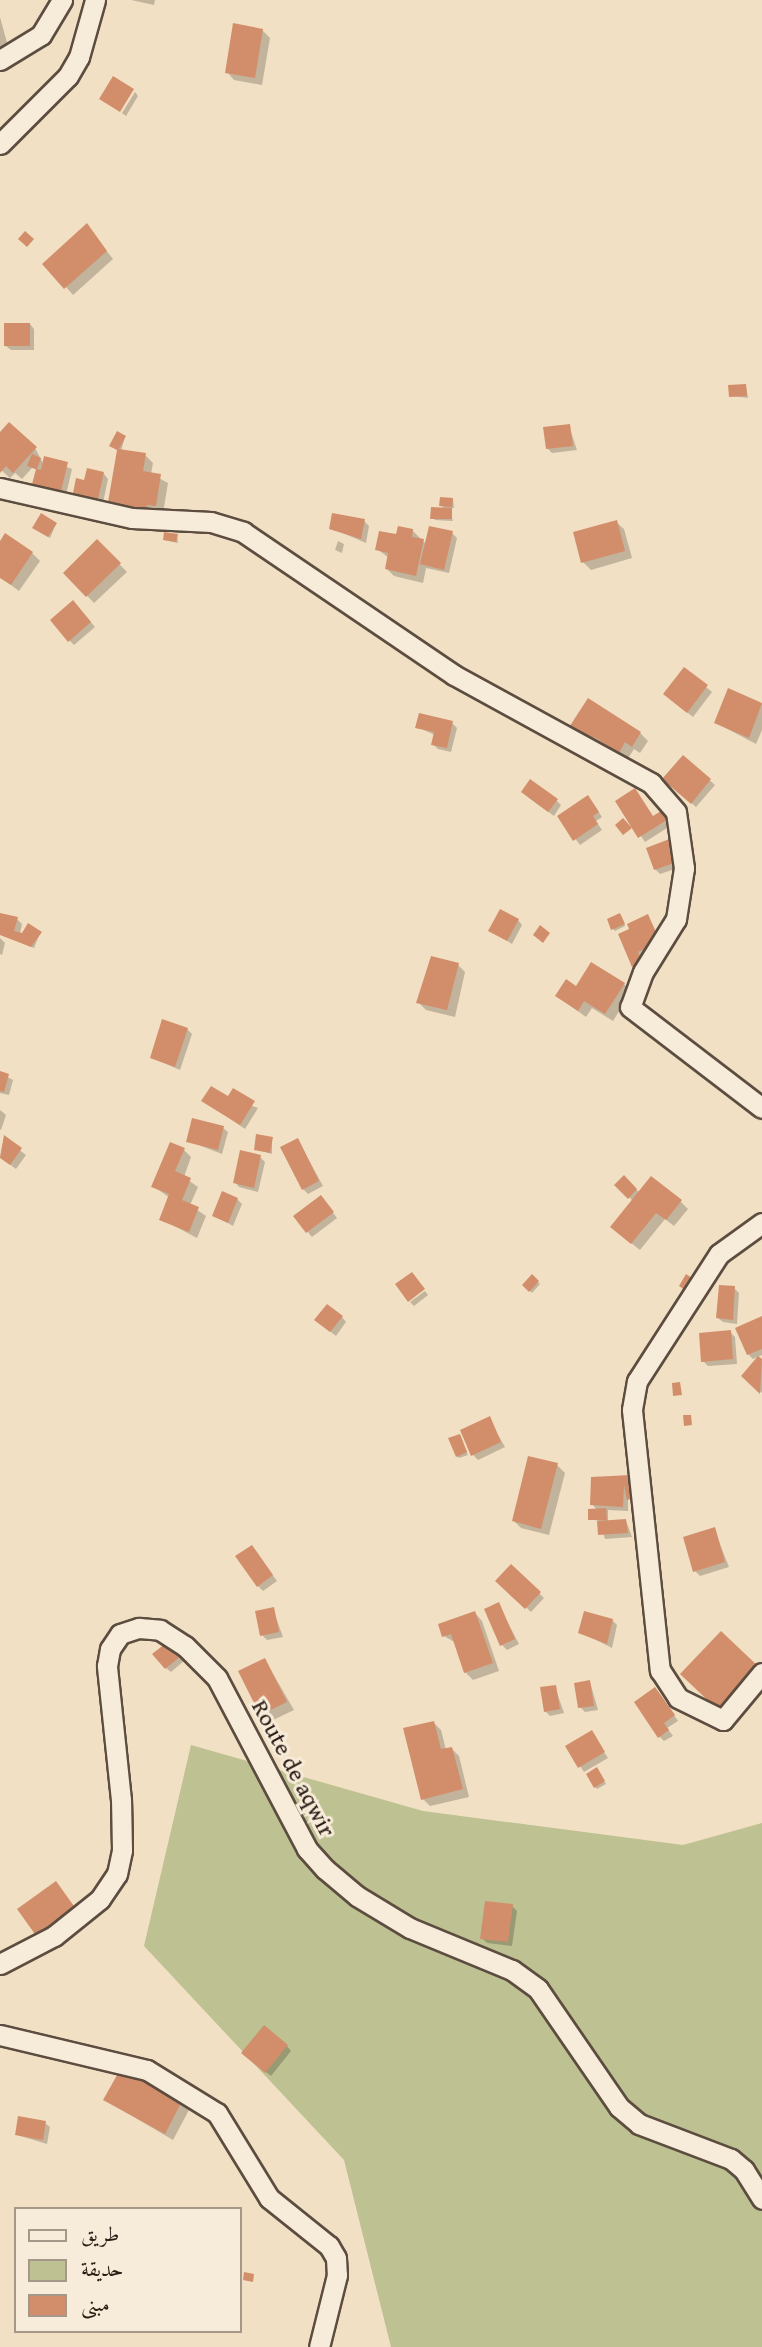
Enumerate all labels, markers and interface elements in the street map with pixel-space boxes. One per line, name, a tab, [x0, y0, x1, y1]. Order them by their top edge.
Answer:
street label: Route de aqwir	[246, 1695, 342, 1841]
legend	[14, 2207, 242, 2333]
text: طريق	[81, 2218, 119, 2249]
text: حديقة	[81, 2253, 124, 2284]
text: مبنى	[81, 2288, 110, 2319]

